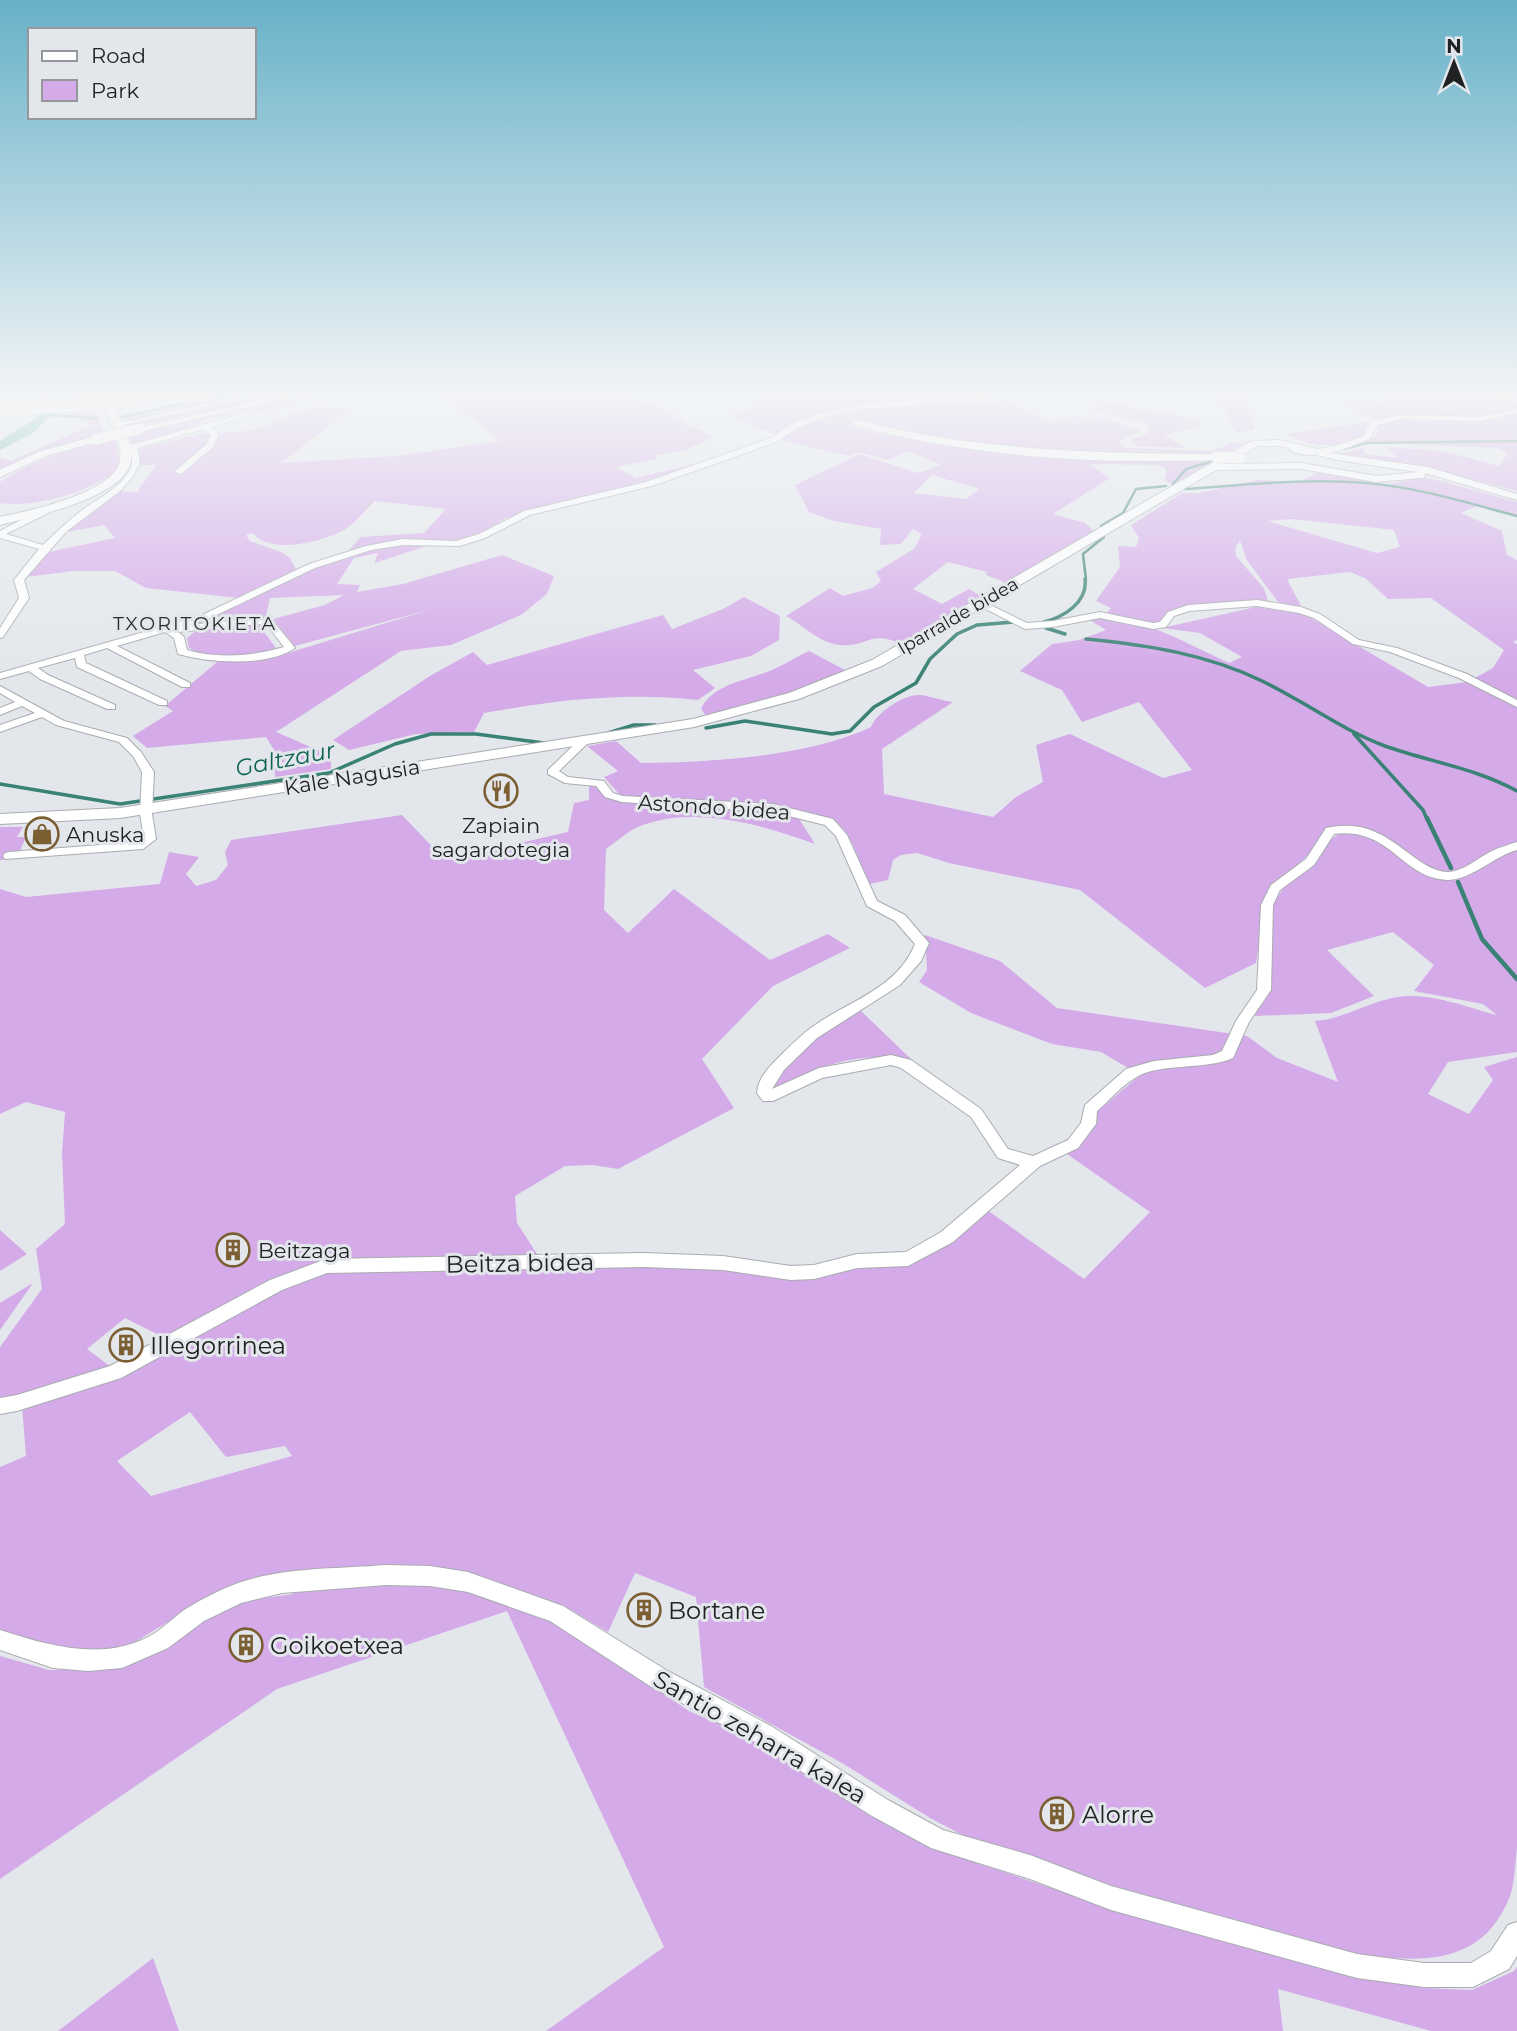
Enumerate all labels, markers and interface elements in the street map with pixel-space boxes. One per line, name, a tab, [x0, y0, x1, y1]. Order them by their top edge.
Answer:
legend	[28, 28, 256, 119]
north arrow	[1419, 28, 1489, 98]
text: N	[1446, 35, 1462, 58]
text: Road	[91, 43, 146, 68]
text: Park	[91, 78, 139, 103]
street label: Iparralde bidea	[894, 573, 1022, 659]
district label: TXORITOKIETA	[113, 612, 277, 635]
water label: Galtzaur	[233, 735, 338, 782]
street label: Kale Nagusia	[282, 754, 422, 800]
restaurant icon: Zapiain sagardotegia	[482, 772, 520, 810]
street label: Astondo bidea	[637, 789, 791, 825]
place label: Zapiain sagardotegia	[432, 813, 570, 862]
shop icon: Anuska	[23, 815, 61, 853]
place label: Anuska	[66, 822, 144, 847]
building icon: Beitzaga	[214, 1231, 252, 1269]
place label: Beitzaga	[258, 1238, 350, 1263]
street label: Beitza bidea	[445, 1247, 595, 1279]
building icon: Illegorrinea	[107, 1326, 145, 1364]
place label: Illegorrinea	[150, 1331, 286, 1360]
building icon: Bortane	[625, 1591, 663, 1629]
place label: Bortane	[668, 1596, 765, 1625]
building icon: Goikoetxea	[227, 1626, 265, 1664]
place label: Goikoetxea	[270, 1631, 404, 1660]
street label: Santio zeharra kalea	[648, 1664, 872, 1810]
building icon: Alorre	[1038, 1795, 1076, 1833]
place label: Alorre	[1082, 1800, 1154, 1829]

